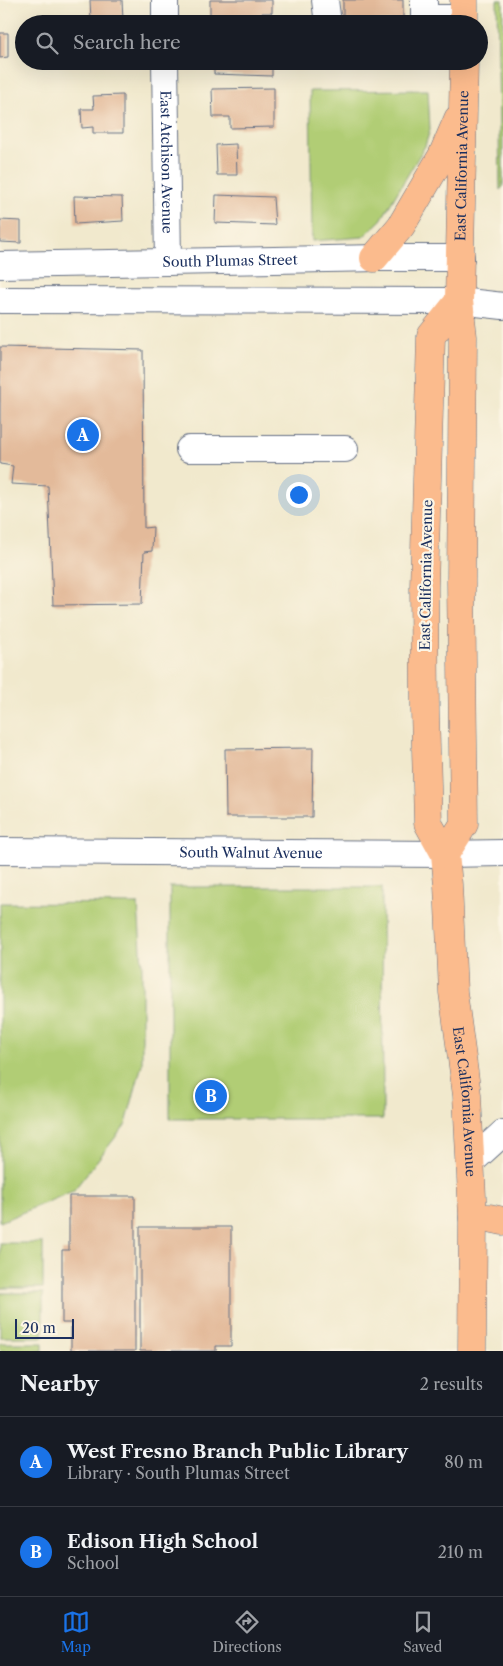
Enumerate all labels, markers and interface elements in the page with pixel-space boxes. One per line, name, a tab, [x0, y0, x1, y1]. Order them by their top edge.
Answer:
search box	[15, 15, 488, 70]
icon: search	[33, 29, 61, 57]
text: Search here	[73, 31, 181, 54]
street label: East Atchison Avenue	[156, 90, 177, 234]
street label: East California Avenue	[451, 90, 472, 241]
street label: South Plumas Street	[162, 251, 298, 271]
pin: A	[67, 416, 99, 454]
your location	[286, 482, 312, 508]
street label: East California Avenue	[416, 499, 436, 651]
street label: South Walnut Avenue	[179, 843, 323, 862]
street label: East California Avenue	[449, 1025, 480, 1177]
pin: B	[195, 1077, 227, 1115]
scale bar	[15, 1316, 74, 1339]
text: 20 m	[22, 1319, 56, 1337]
text: Nearby	[20, 1371, 99, 1396]
text: 2 results	[420, 1374, 483, 1394]
text: West Fresno Branch Public Library	[67, 1440, 408, 1463]
text: A	[30, 1452, 42, 1472]
text: 80 m	[444, 1452, 483, 1472]
text: Library · South Plumas Street	[67, 1463, 290, 1483]
text: Edison High School	[67, 1530, 258, 1553]
text: B	[30, 1542, 42, 1562]
text: 210 m	[438, 1542, 483, 1562]
text: School	[67, 1553, 119, 1573]
tab: Map	[61, 1608, 91, 1656]
tab: Directions	[212, 1608, 282, 1656]
tab: Saved	[403, 1608, 442, 1656]

